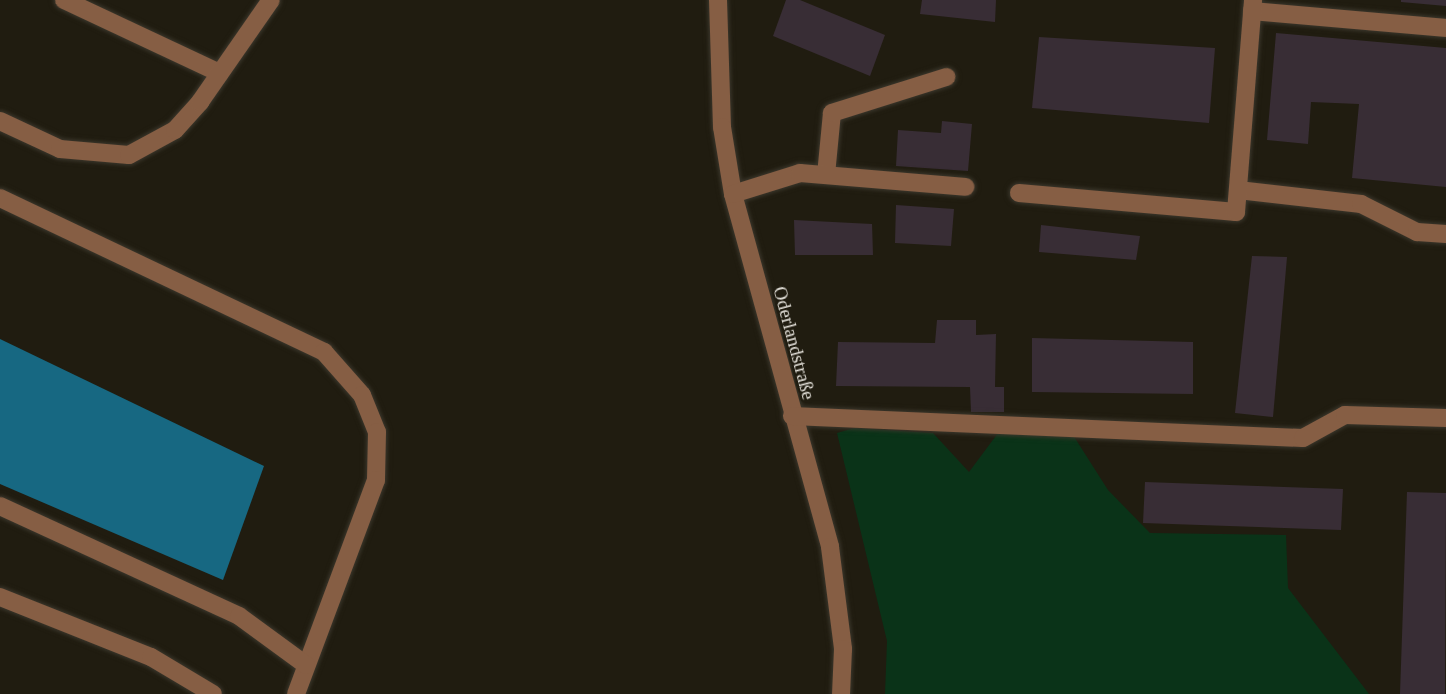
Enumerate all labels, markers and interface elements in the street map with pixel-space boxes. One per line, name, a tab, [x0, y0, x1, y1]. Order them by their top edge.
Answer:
street label: Oderlandstraße	[768, 284, 820, 402]

